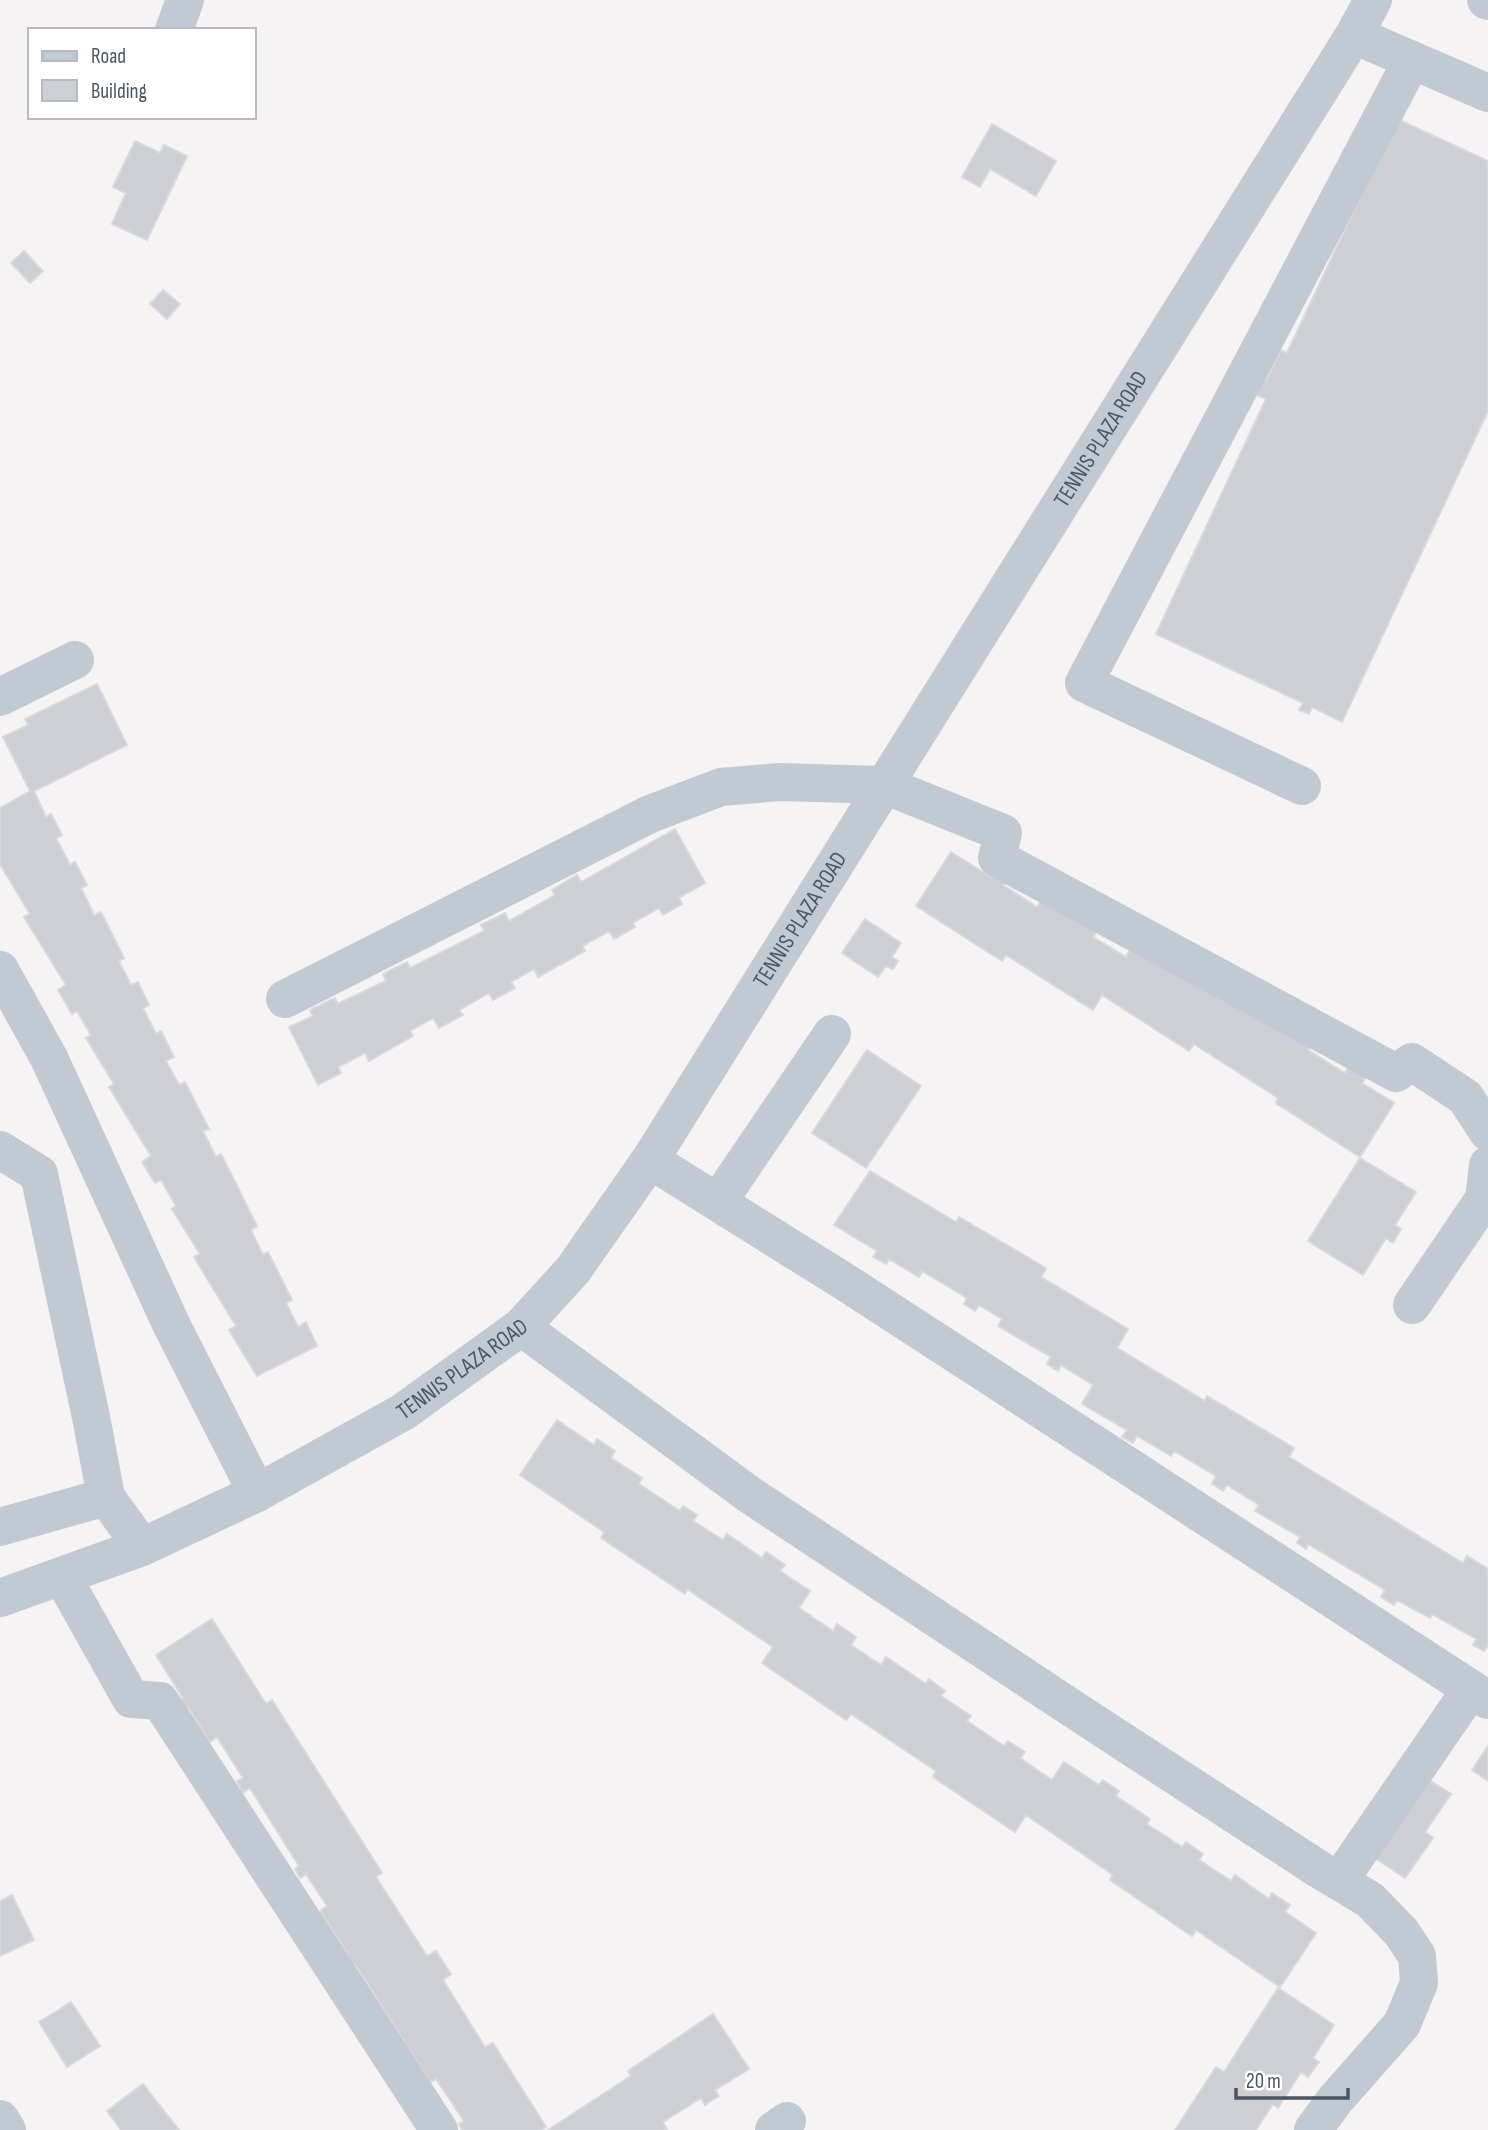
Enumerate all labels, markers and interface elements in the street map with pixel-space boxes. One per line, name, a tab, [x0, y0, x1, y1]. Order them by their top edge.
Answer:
legend	[28, 28, 256, 119]
text: Road	[91, 44, 126, 69]
text: Building	[91, 79, 147, 104]
street label: TENNIS PLAZA ROAD	[1048, 366, 1154, 512]
street label: TENNIS PLAZA ROAD	[747, 847, 853, 993]
street label: TENNIS PLAZA ROAD	[391, 1313, 533, 1426]
scale bar	[1236, 2056, 1348, 2100]
text: 20 m	[1246, 2069, 1281, 2094]

